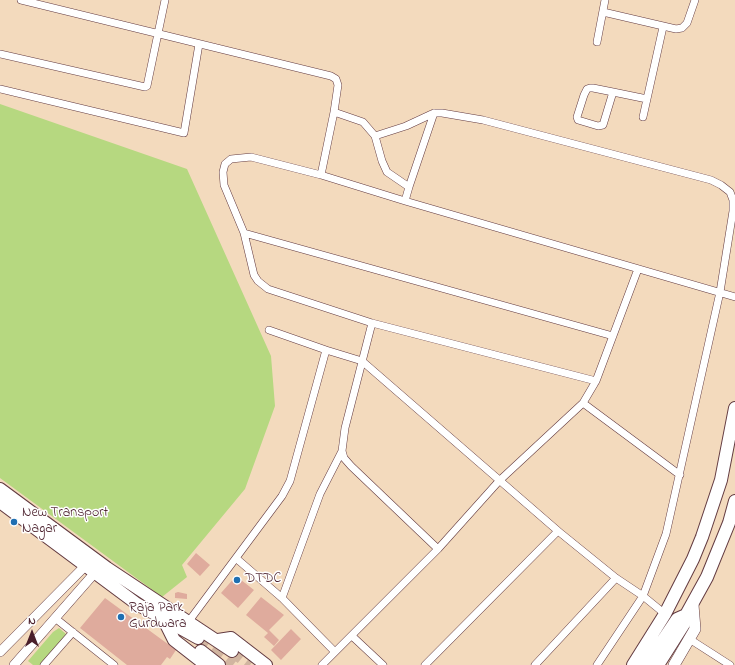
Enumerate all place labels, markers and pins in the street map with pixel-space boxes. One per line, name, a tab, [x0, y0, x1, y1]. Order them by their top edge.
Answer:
place label: New Transport Nagar	[22, 506, 108, 538]
marker: New Transport Nagar	[9, 517, 19, 527]
place label: DTDC	[245, 572, 281, 588]
marker: DTDC	[232, 575, 242, 585]
place label: Raja Park Gurdwara	[129, 601, 187, 634]
marker: Raja Park Gurdwara	[116, 612, 126, 622]

